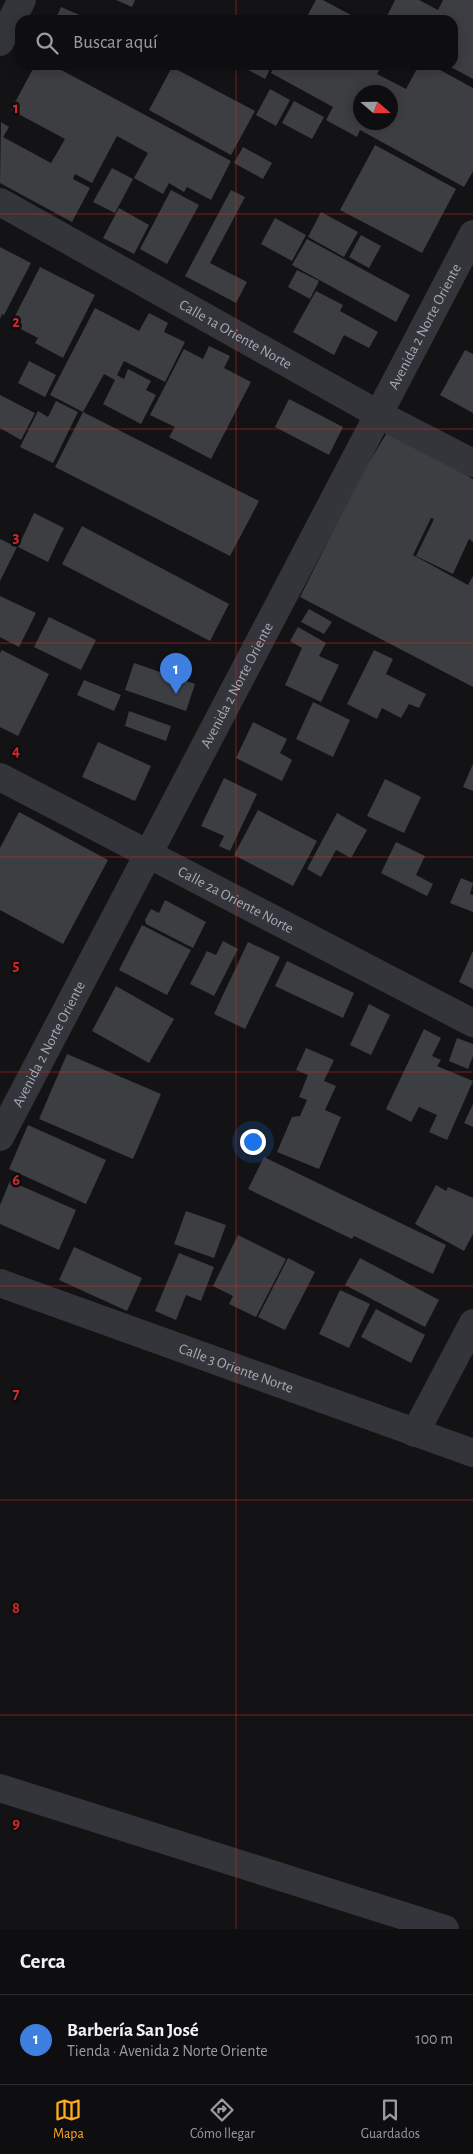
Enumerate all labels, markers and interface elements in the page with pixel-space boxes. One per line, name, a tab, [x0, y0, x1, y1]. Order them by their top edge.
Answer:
search box	[15, 15, 458, 70]
icon: search	[33, 29, 61, 57]
text: Buscar aquí	[73, 33, 158, 52]
north arrow	[353, 85, 398, 130]
text: 1	[13, 100, 19, 116]
street label: Avenida 2 Norte Oriente	[386, 261, 464, 392]
street label: Calle 1a Oriente Norte	[177, 297, 294, 372]
text: 2	[12, 314, 20, 330]
text: 3	[13, 529, 20, 545]
street label: Avenida 2 Norte Oriente	[198, 620, 276, 751]
pin: 1	[160, 653, 192, 694]
text: 4	[12, 743, 20, 759]
street label: Calle 2a Oriente Norte	[176, 864, 296, 936]
text: 5	[13, 957, 20, 973]
street label: Avenida 2 Norte Oriente	[10, 979, 88, 1109]
your location	[240, 1129, 266, 1155]
text: 6	[12, 1172, 20, 1188]
street label: Calle 3 Oriente Norte	[177, 1340, 296, 1395]
text: 7	[13, 1386, 20, 1402]
text: 8	[12, 1600, 20, 1616]
text: 9	[12, 1815, 20, 1831]
text: Cerca	[20, 1951, 66, 1972]
text: Barbería San José	[67, 2021, 199, 2040]
text: 1	[33, 2031, 39, 2047]
text: 100 m	[415, 2031, 453, 2047]
text: Tienda · Avenida 2 Norte Oriente	[67, 2043, 268, 2059]
tab: Mapa	[53, 2096, 84, 2143]
tab: Cómo llegar	[190, 2096, 255, 2143]
tab: Guardados	[361, 2096, 420, 2143]

